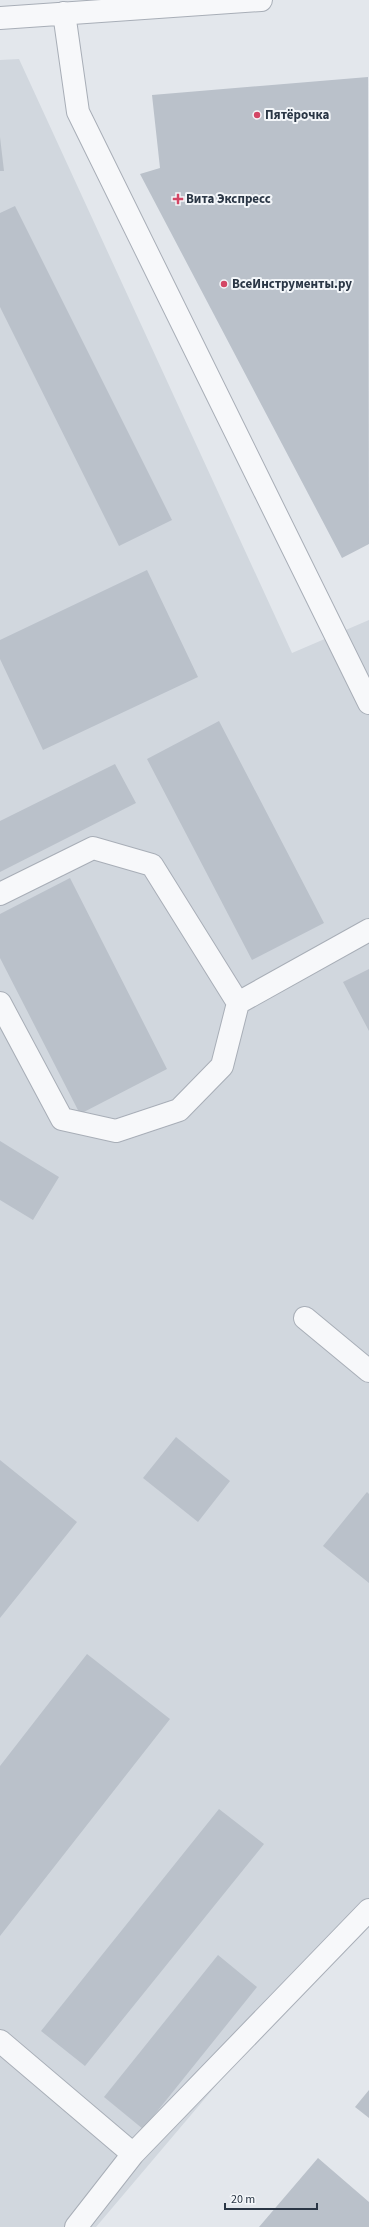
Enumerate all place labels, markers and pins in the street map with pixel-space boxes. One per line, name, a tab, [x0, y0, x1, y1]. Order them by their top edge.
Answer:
place label: Пятёрочка	[265, 106, 329, 124]
marker: Пятёрочка	[252, 110, 262, 120]
place label: Вита Экспресс	[186, 190, 271, 208]
marker: Вита Экспресс	[173, 194, 183, 204]
place label: ВсеИнструменты.ру	[232, 275, 352, 293]
marker: ВсеИнструменты.ру	[219, 279, 229, 289]

